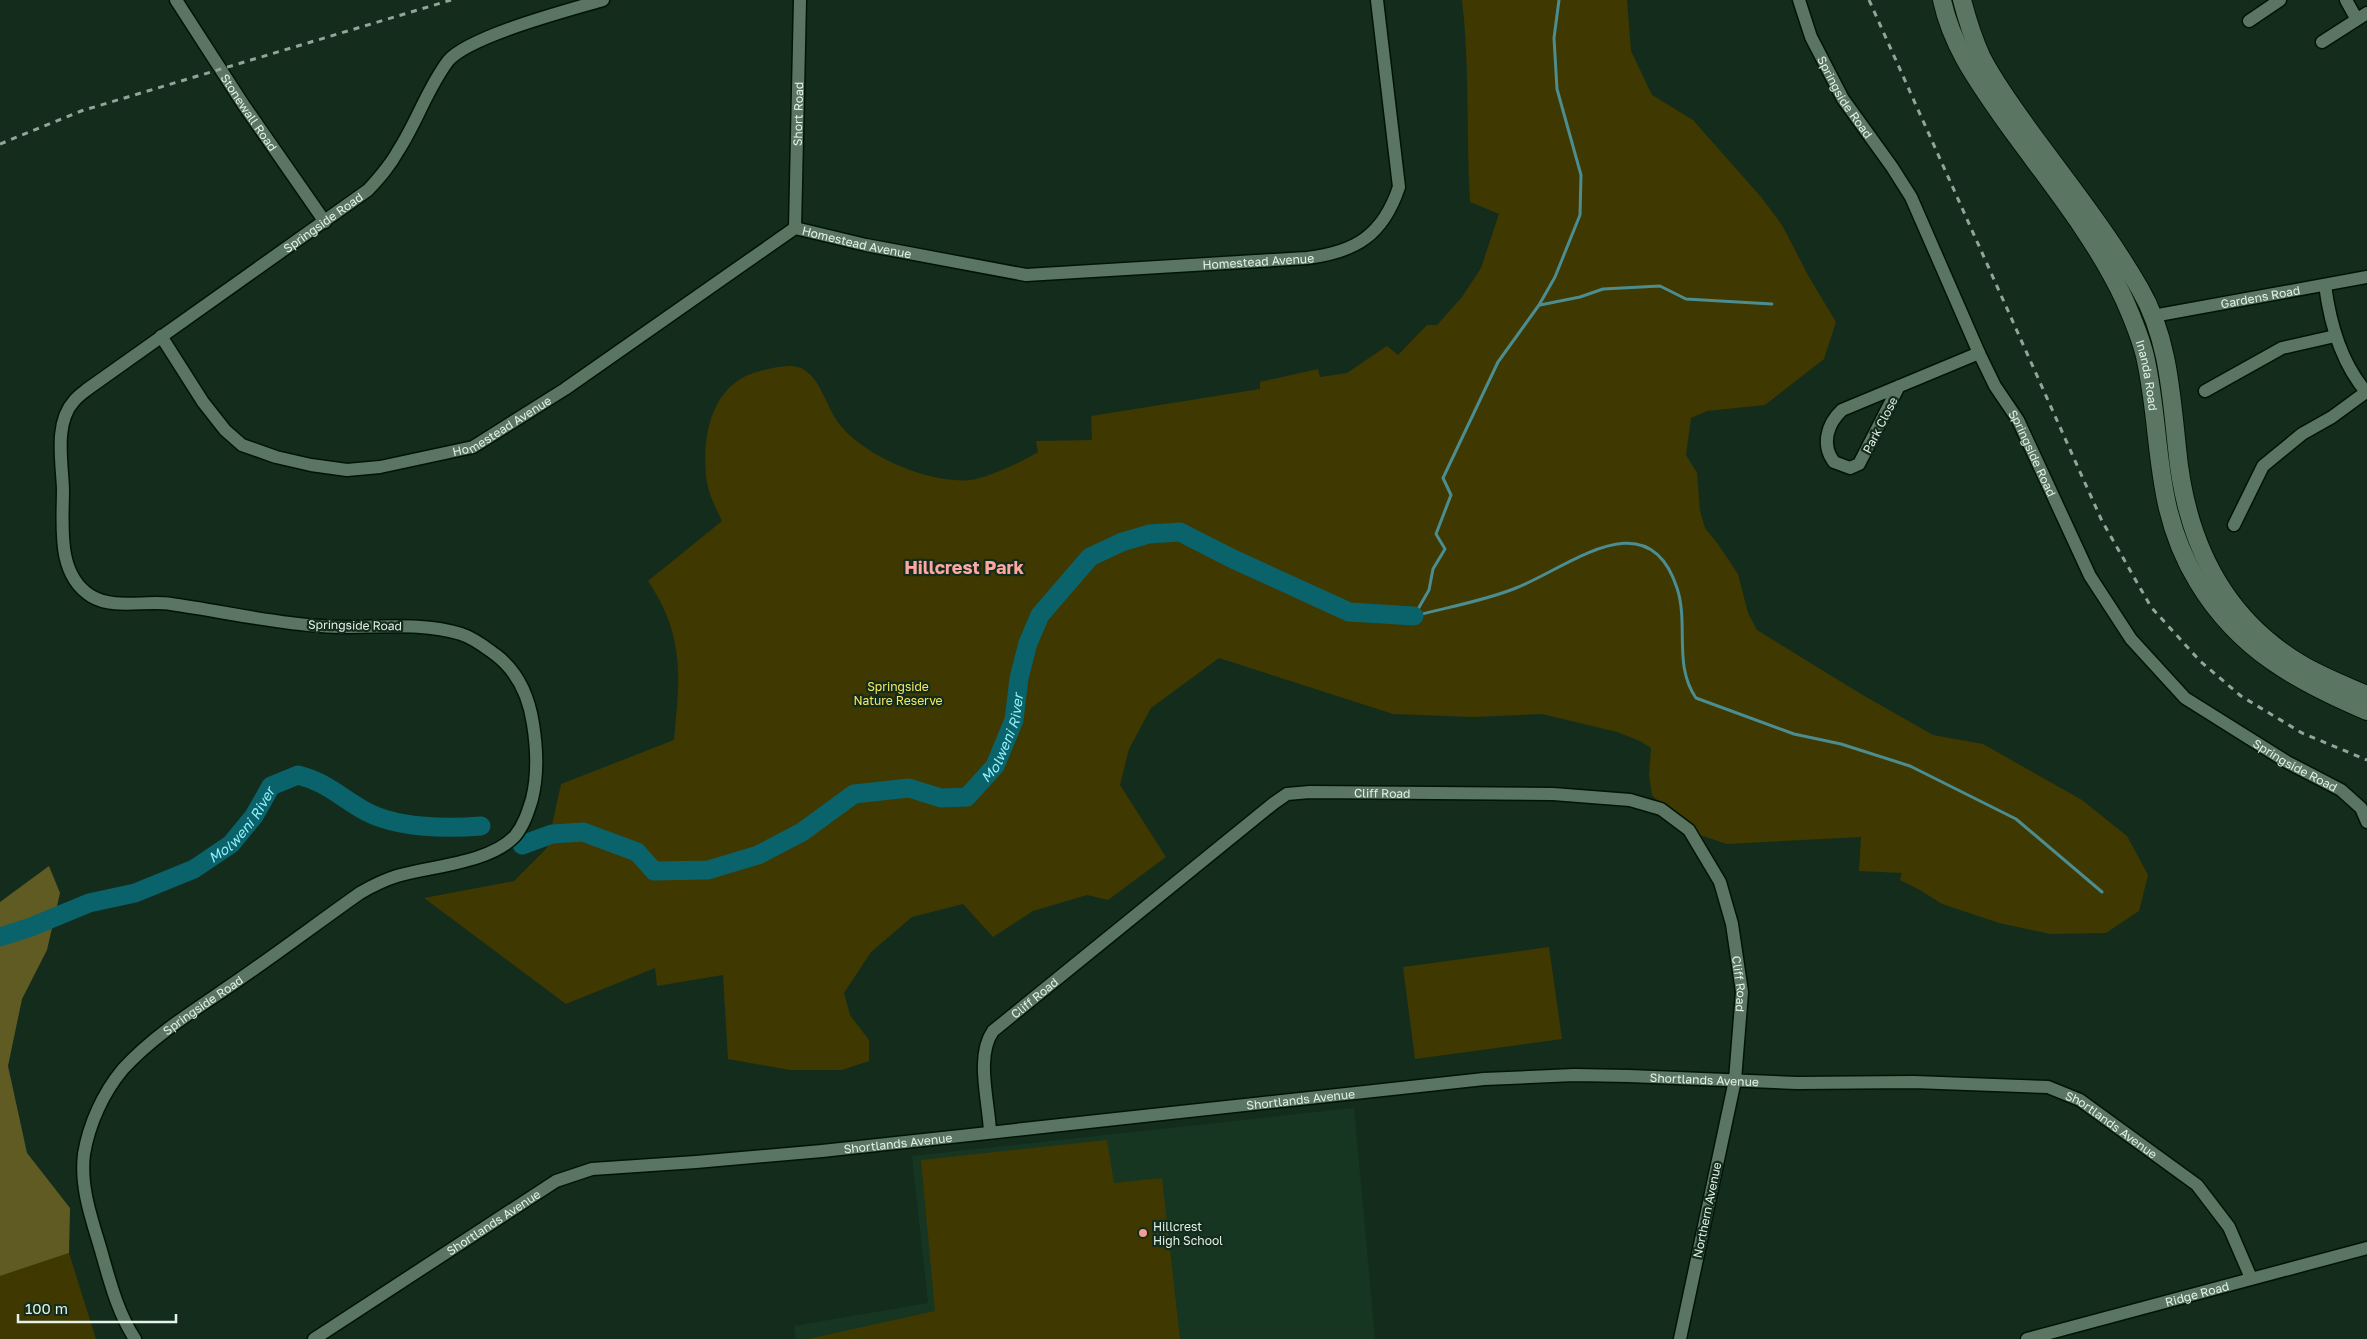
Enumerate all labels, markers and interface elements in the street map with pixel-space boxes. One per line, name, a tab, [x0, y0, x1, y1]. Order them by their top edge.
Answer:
street label: Springside Road	[1814, 53, 1876, 141]
street label: Stonewall Road	[218, 71, 281, 154]
street label: Short Road	[789, 82, 806, 146]
street label: Springside Road	[280, 189, 365, 256]
street label: Homestead Avenue	[801, 222, 913, 261]
street label: Homestead Avenue	[1202, 250, 1315, 272]
street label: Gardens Road	[2219, 282, 2301, 311]
street label: Inanda Road	[2133, 338, 2161, 412]
street label: Homestead Avenue	[451, 392, 554, 459]
street label: Park Close	[1859, 394, 1901, 456]
street label: Springside Road	[2006, 407, 2060, 499]
district label: Hillcrest Park	[904, 556, 1024, 578]
street label: Springside Road	[308, 617, 402, 633]
park label: Springside Nature Reserve	[853, 679, 943, 708]
water label: Molweni River	[976, 690, 1026, 785]
street label: Springside Road	[2251, 735, 2340, 794]
water label: Molweni River	[205, 782, 279, 866]
street label: Cliff Road	[1354, 785, 1411, 800]
street label: Cliff Road	[1729, 955, 1750, 1013]
street label: Springside Road	[160, 972, 246, 1038]
street label: Cliff Road	[1007, 974, 1061, 1021]
street label: Shortlands Avenue	[1649, 1069, 1759, 1089]
street label: Shortlands Avenue	[1245, 1086, 1356, 1112]
street label: Shortlands Avenue	[2063, 1087, 2161, 1161]
street label: Shortlands Avenue	[843, 1129, 953, 1156]
street label: Northern Avenue	[1689, 1161, 1725, 1259]
street label: Shortlands Avenue	[443, 1186, 543, 1258]
place label: Hillcrest High School	[1153, 1219, 1223, 1248]
marker: Hillcrest High School	[1137, 1227, 1149, 1239]
street label: Ridge Road	[2163, 1278, 2231, 1309]
scale bar	[18, 1292, 175, 1324]
text: 100 m	[25, 1299, 68, 1317]

